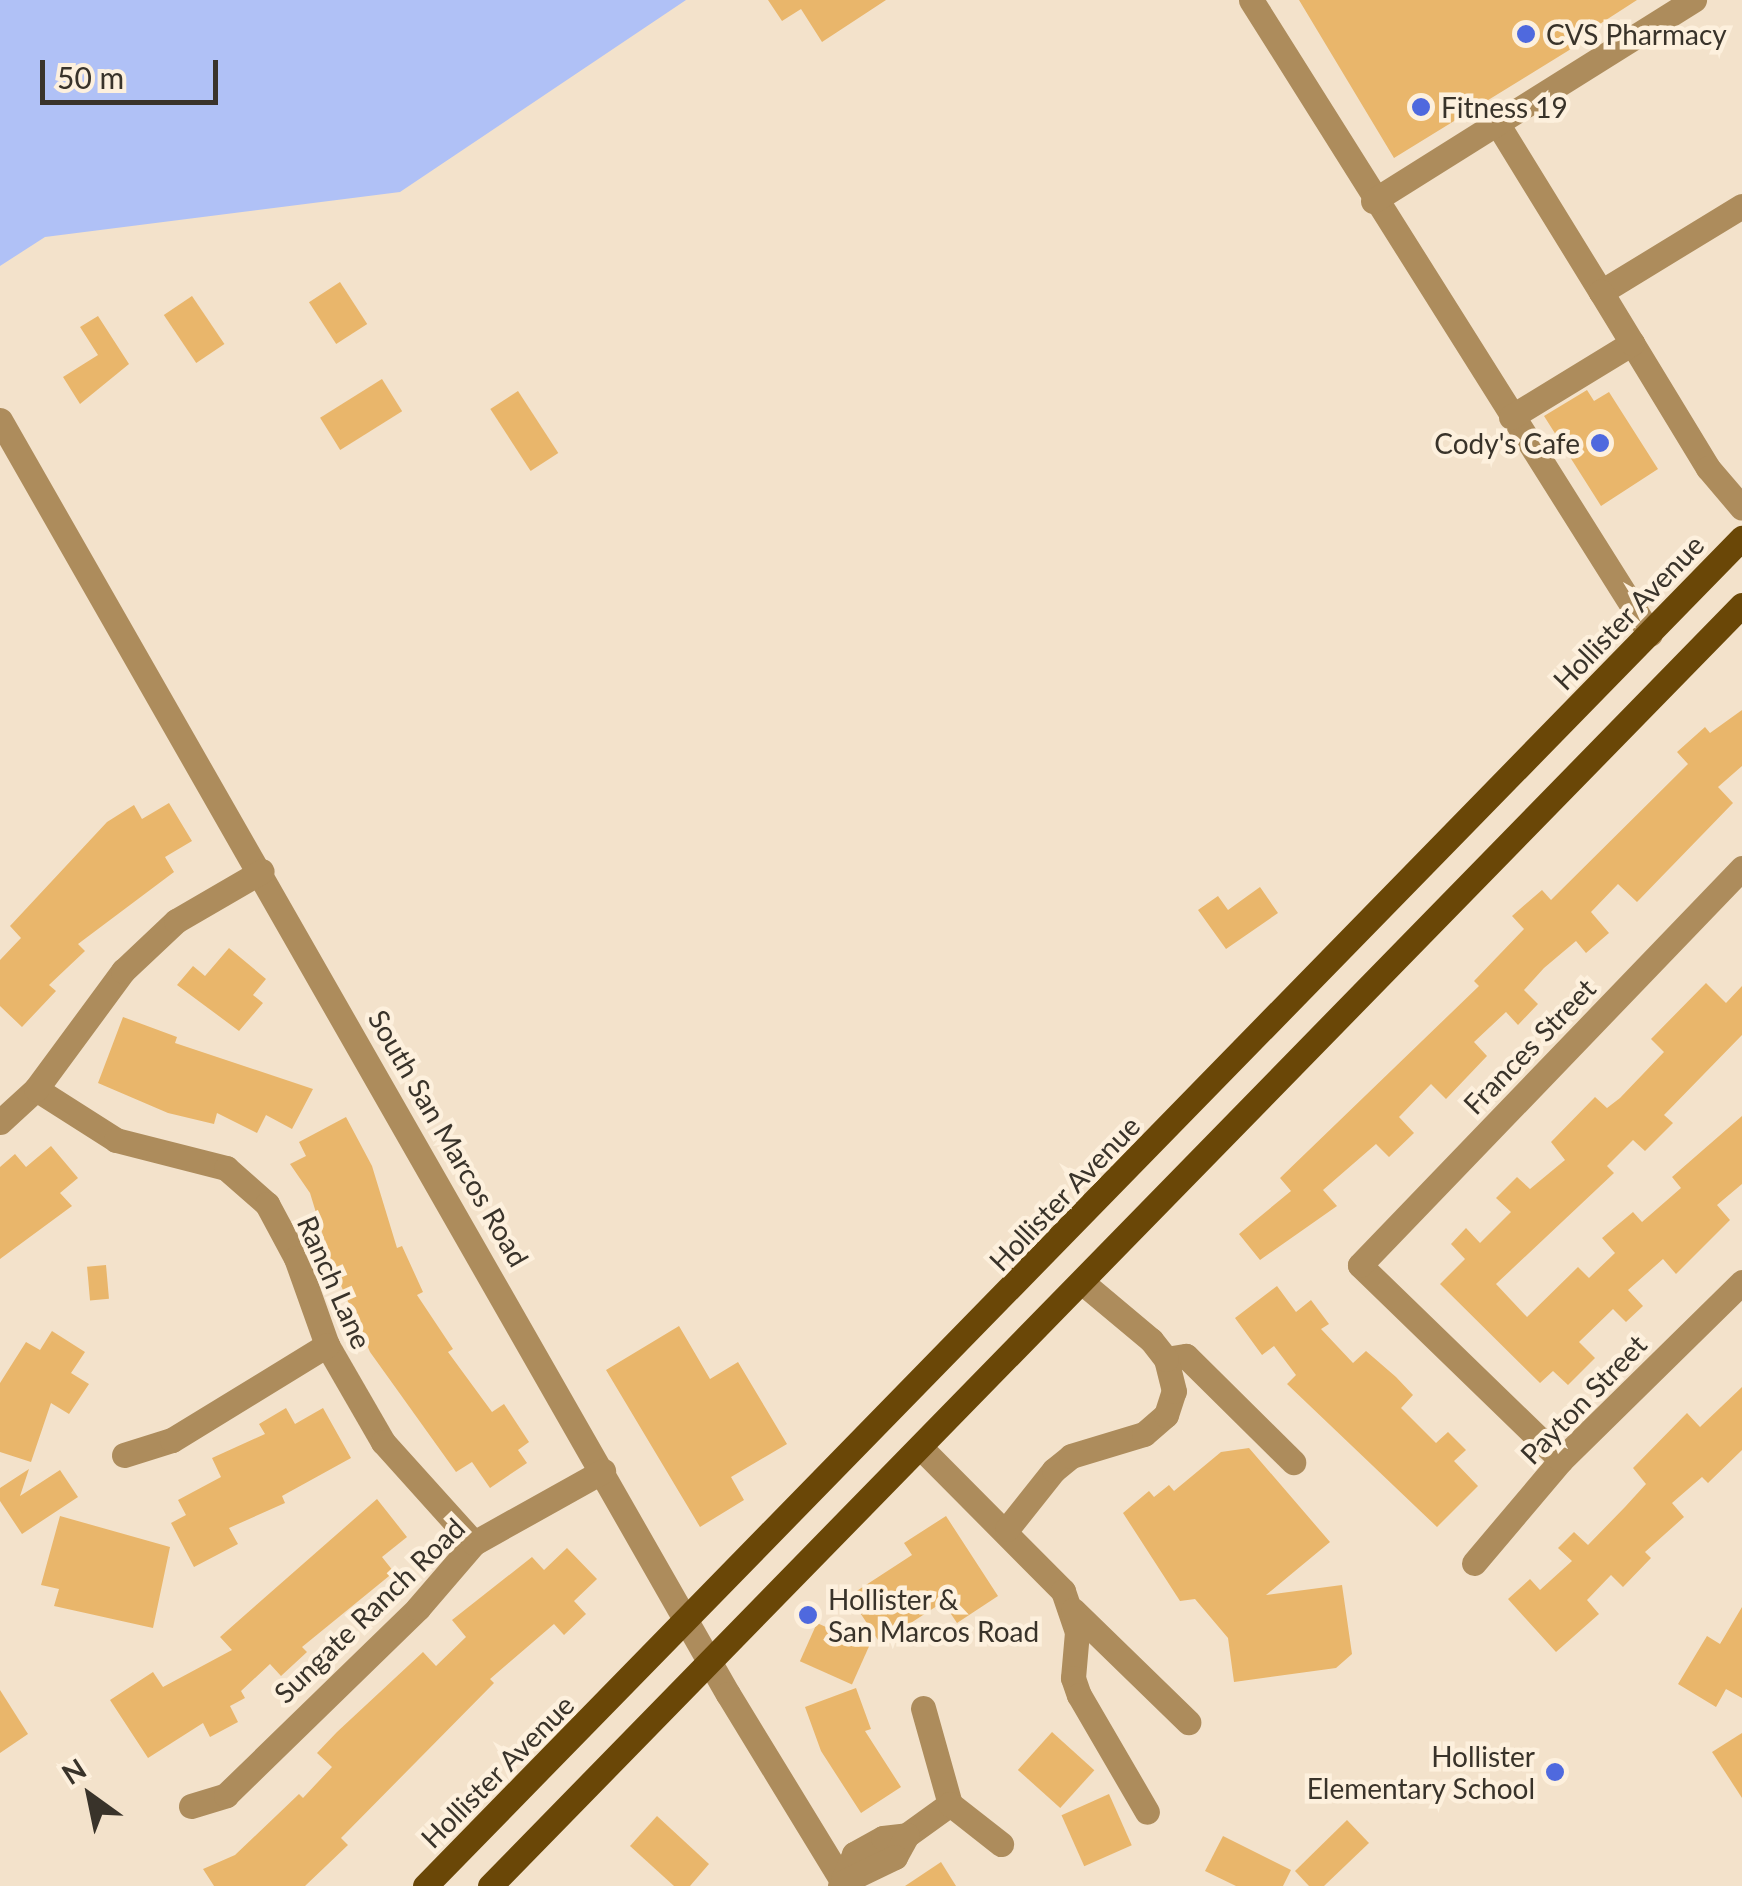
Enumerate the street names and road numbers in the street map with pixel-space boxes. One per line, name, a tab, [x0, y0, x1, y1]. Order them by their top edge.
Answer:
street label: Hollister Avenue	[1545, 527, 1711, 697]
street label: Frances Street	[1456, 971, 1602, 1121]
street label: South San Marcos Road	[362, 1004, 536, 1272]
street label: Hollister Avenue	[981, 1108, 1147, 1278]
street label: Ranch Lane	[291, 1210, 379, 1354]
street label: Payton Street	[1513, 1327, 1653, 1471]
street label: Sungate Ranch Road	[267, 1511, 471, 1709]
street label: Hollister Avenue	[413, 1687, 581, 1855]

